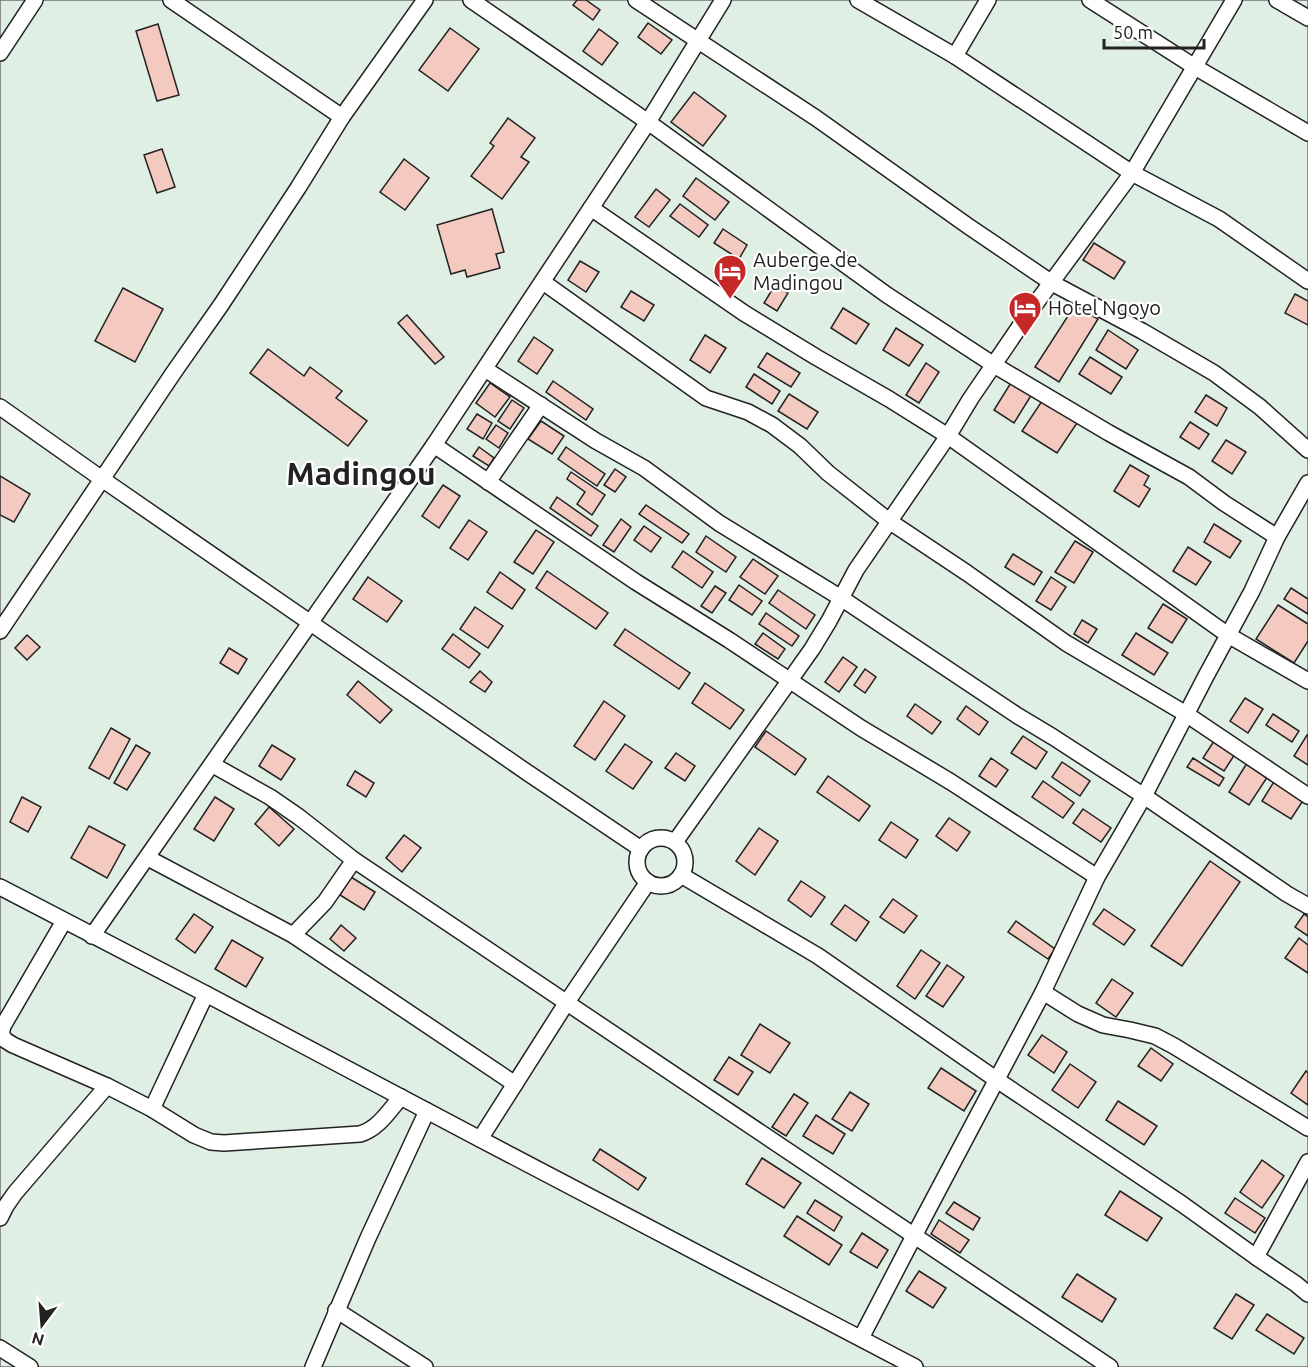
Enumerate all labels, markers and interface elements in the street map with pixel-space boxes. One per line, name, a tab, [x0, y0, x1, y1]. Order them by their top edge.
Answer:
scale bar	[1104, 12, 1204, 50]
text: 50 m	[1113, 22, 1153, 42]
place label: Auberge de Madingou	[753, 248, 858, 294]
hotel icon: Auberge de Madingou	[712, 253, 748, 300]
hotel icon: Hotel Ngoyo	[1007, 290, 1043, 337]
place label: Hotel Ngoyo	[1048, 296, 1161, 319]
district label: Madingou	[286, 455, 436, 491]
north arrow	[12, 1295, 72, 1355]
text: N	[30, 1329, 46, 1350]

